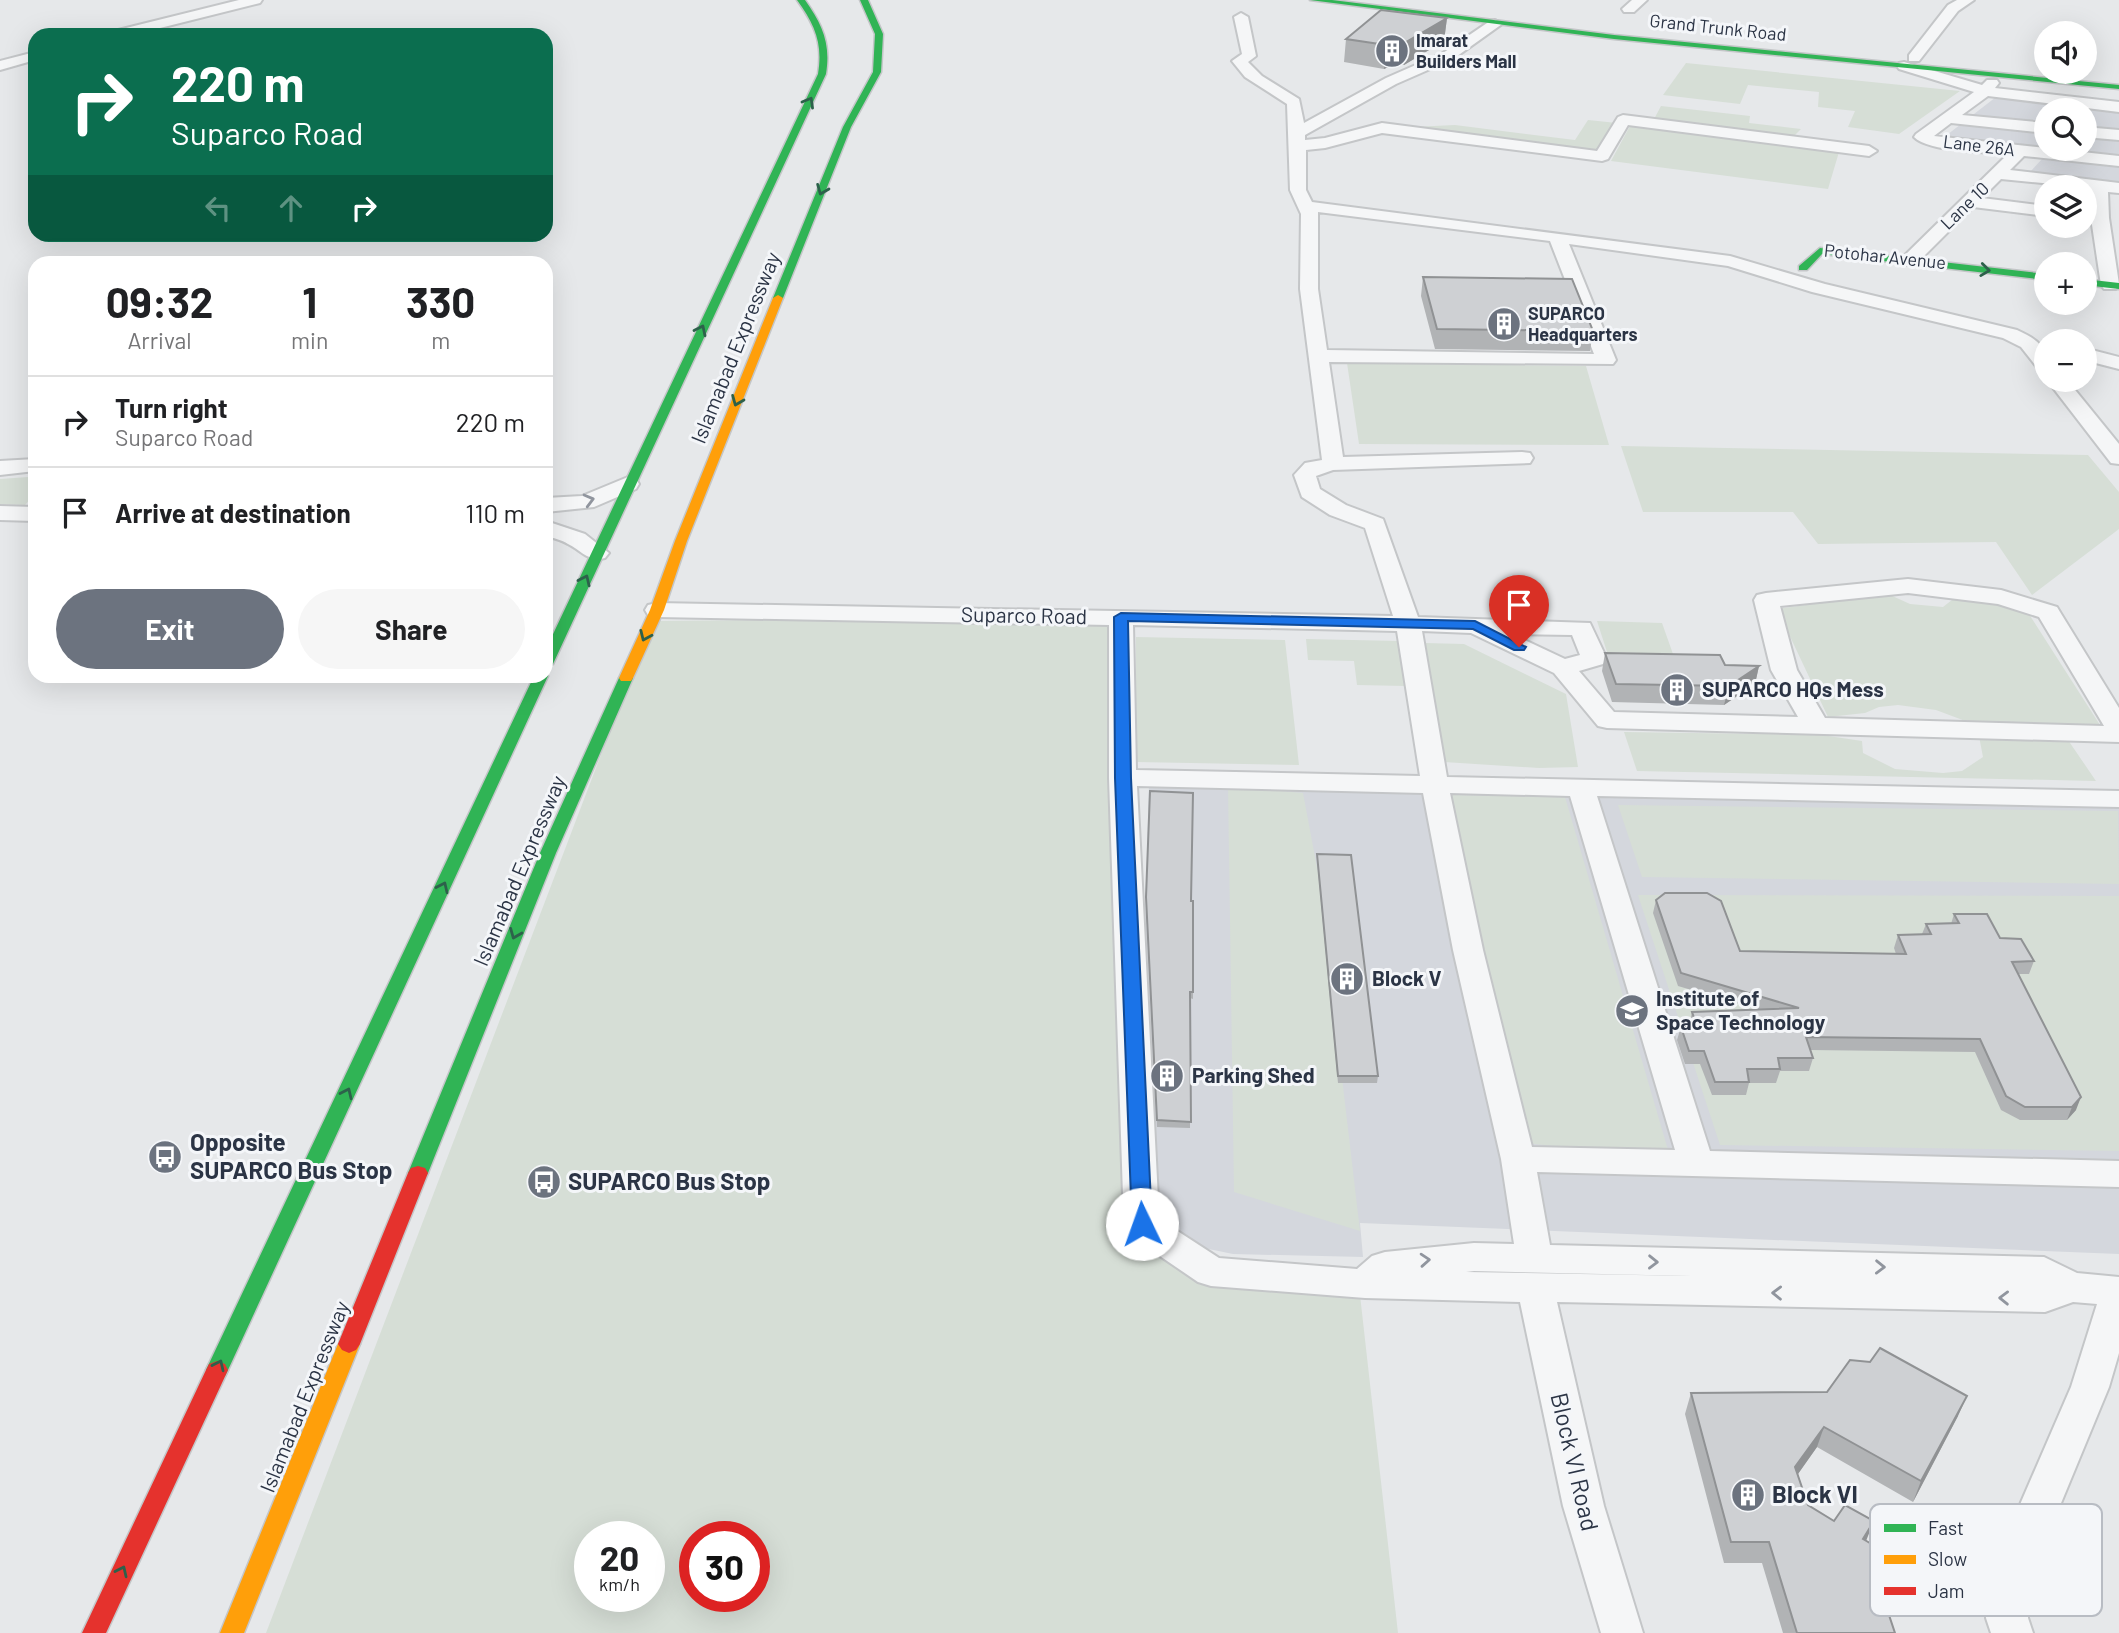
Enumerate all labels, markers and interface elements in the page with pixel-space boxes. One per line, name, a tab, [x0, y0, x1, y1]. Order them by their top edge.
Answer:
street label: Grand Trunk Road	[1649, 9, 1788, 45]
map controls	[2034, 21, 2097, 392]
button: sound	[2034, 21, 2097, 84]
place label: Imarat Builders Mall	[1416, 29, 1516, 72]
building icon: Imarat Builders Mall	[1373, 32, 1411, 70]
text: 220 m	[171, 53, 305, 112]
icon: right	[56, 56, 147, 147]
one-way arrow	[801, 97, 814, 110]
button: search	[2034, 98, 2097, 161]
text: Suparco Road	[171, 113, 363, 151]
street label: Lane 26A	[1942, 130, 2016, 160]
button: layers	[2034, 175, 2097, 238]
street label: Lane 10	[1936, 177, 1993, 234]
one-way arrow	[816, 183, 830, 196]
icon: left	[199, 189, 237, 227]
icon: ahead	[272, 189, 310, 227]
icon: right	[345, 189, 383, 227]
street label: Potohar Avenue	[1823, 239, 1947, 273]
street label: Islamabad Expressway	[685, 248, 785, 447]
button: +	[2034, 252, 2097, 315]
one-way arrow	[1979, 262, 1991, 277]
text: 09:32	[106, 276, 213, 326]
text: 1	[302, 276, 317, 326]
text: 330	[406, 276, 475, 326]
place label: SUPARCO Headquarters	[1528, 302, 1638, 345]
building icon: SUPARCO Headquarters	[1485, 305, 1523, 343]
one-way arrow	[693, 324, 707, 337]
text: Arrival	[127, 326, 192, 354]
text: min	[291, 326, 328, 354]
text: m	[431, 326, 450, 354]
button: −	[2034, 329, 2097, 392]
text: Turn right	[115, 392, 228, 423]
one-way arrow	[731, 394, 745, 407]
icon: right	[56, 403, 94, 441]
text: 220 m	[456, 406, 525, 437]
text: Suparco Road	[115, 423, 253, 451]
icon: arrive	[56, 494, 94, 532]
one-way arrow	[582, 494, 594, 508]
text: Arrive at destination	[115, 497, 351, 528]
text: 110 m	[465, 497, 525, 528]
one-way arrow	[577, 575, 591, 587]
pin	[1489, 575, 1549, 647]
icon: arrive	[1500, 586, 1538, 624]
button: Exit	[56, 589, 284, 669]
button: Share	[298, 589, 525, 669]
street label: Suparco Road	[961, 601, 1087, 628]
one-way arrow	[639, 629, 653, 641]
building icon: SUPARCO HQs Mess	[1658, 671, 1696, 709]
place label: SUPARCO HQs Mess	[1702, 676, 1884, 701]
street label: Islamabad Expressway	[467, 771, 570, 969]
one-way arrow	[435, 882, 449, 894]
one-way arrow	[510, 928, 524, 940]
building icon: Block V	[1328, 960, 1366, 998]
place label: Block V	[1372, 965, 1442, 990]
place label: Institute of Space Technology	[1656, 985, 1826, 1034]
school or university icon: Institute of Space Technology	[1613, 992, 1651, 1030]
building icon: Parking Shed	[1148, 1057, 1186, 1095]
place label: Parking Shed	[1192, 1062, 1315, 1087]
one-way arrow	[338, 1087, 352, 1100]
place label: Opposite SUPARCO Bus Stop	[190, 1127, 392, 1184]
bus stop icon: Opposite SUPARCO Bus Stop	[146, 1138, 184, 1176]
bus stop icon: SUPARCO Bus Stop	[525, 1163, 563, 1201]
place label: SUPARCO Bus Stop	[568, 1166, 770, 1195]
position arrow	[1105, 1187, 1179, 1261]
one-way arrow	[1420, 1253, 1431, 1268]
one-way arrow	[1648, 1254, 1659, 1269]
one-way arrow	[1875, 1260, 1886, 1275]
one-way arrow	[1771, 1286, 1782, 1301]
one-way arrow	[1998, 1290, 2009, 1305]
street label: Islamabad Expressway	[254, 1297, 354, 1496]
one-way arrow	[210, 1360, 224, 1372]
street label: Block VI Road	[1545, 1390, 1605, 1534]
building icon: Block VI	[1729, 1476, 1767, 1514]
place label: Block VI	[1772, 1479, 1858, 1508]
legend	[1870, 1504, 2102, 1616]
text: Fast	[1928, 1516, 1964, 1539]
speed limit sign: 30	[679, 1521, 770, 1612]
text: 20	[600, 1536, 639, 1578]
text: Slow	[1928, 1547, 1967, 1570]
one-way arrow	[114, 1566, 128, 1578]
text: km/h	[599, 1573, 640, 1595]
text: Jam	[1928, 1579, 1964, 1602]

